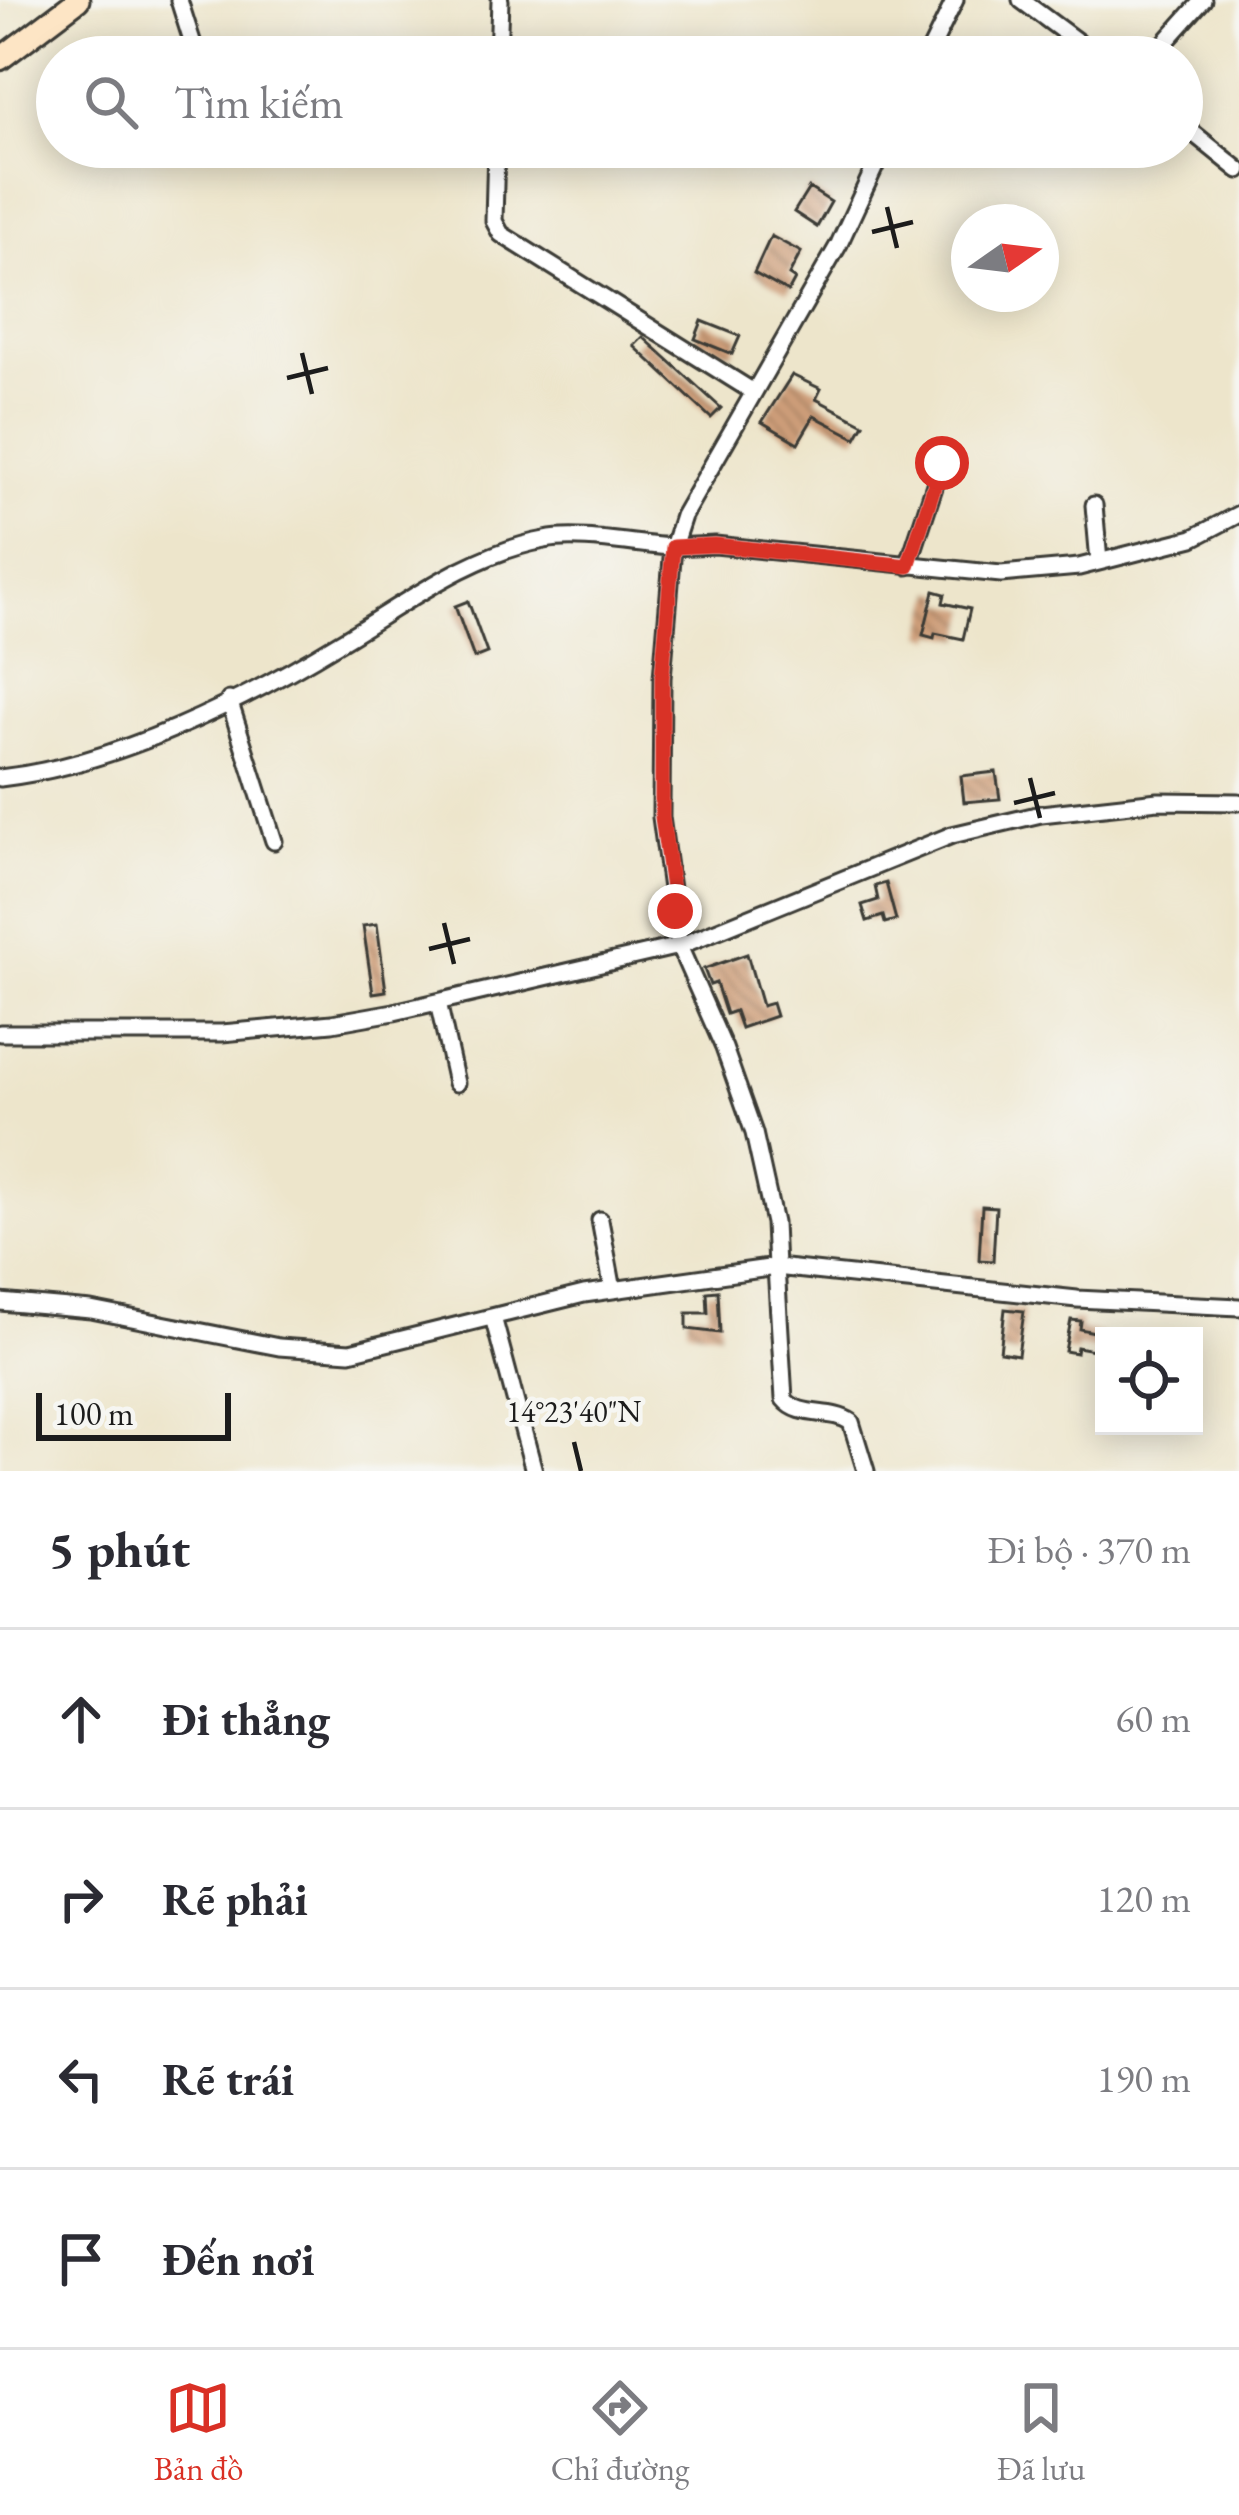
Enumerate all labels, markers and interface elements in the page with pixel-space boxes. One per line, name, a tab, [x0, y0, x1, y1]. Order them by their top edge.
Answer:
search box	[36, 36, 1203, 168]
icon: search	[78, 69, 144, 135]
text: Tìm kiếm	[174, 73, 344, 131]
north arrow	[951, 204, 1059, 312]
route start	[915, 436, 969, 490]
route end	[648, 884, 702, 938]
map controls	[1095, 1327, 1203, 1435]
button: locate	[1095, 1327, 1203, 1435]
scale bar	[36, 1387, 231, 1440]
text: 100 m	[54, 1392, 134, 1435]
text: 14°23'40"N	[507, 1392, 642, 1431]
text: 5 phút	[48, 1516, 190, 1582]
text: Đi bộ · 370 m	[987, 1524, 1191, 1575]
icon: ahead	[48, 1686, 114, 1752]
text: Đi thẳng	[162, 1690, 330, 1748]
text: 60 m	[1115, 1693, 1191, 1744]
icon: right	[48, 1866, 114, 1932]
text: Rẽ phải	[162, 1870, 308, 1928]
text: 120 m	[1097, 1873, 1191, 1924]
icon: left	[48, 2046, 114, 2112]
text: Rẽ trái	[162, 2050, 294, 2108]
text: 190 m	[1097, 2053, 1191, 2104]
icon: arrive	[48, 2226, 114, 2292]
text: Đến nơi	[162, 2230, 315, 2288]
tab: Bản đồ	[154, 2375, 243, 2490]
tab: Chỉ đường	[551, 2375, 689, 2490]
tab: Đã lưu	[997, 2375, 1085, 2490]

